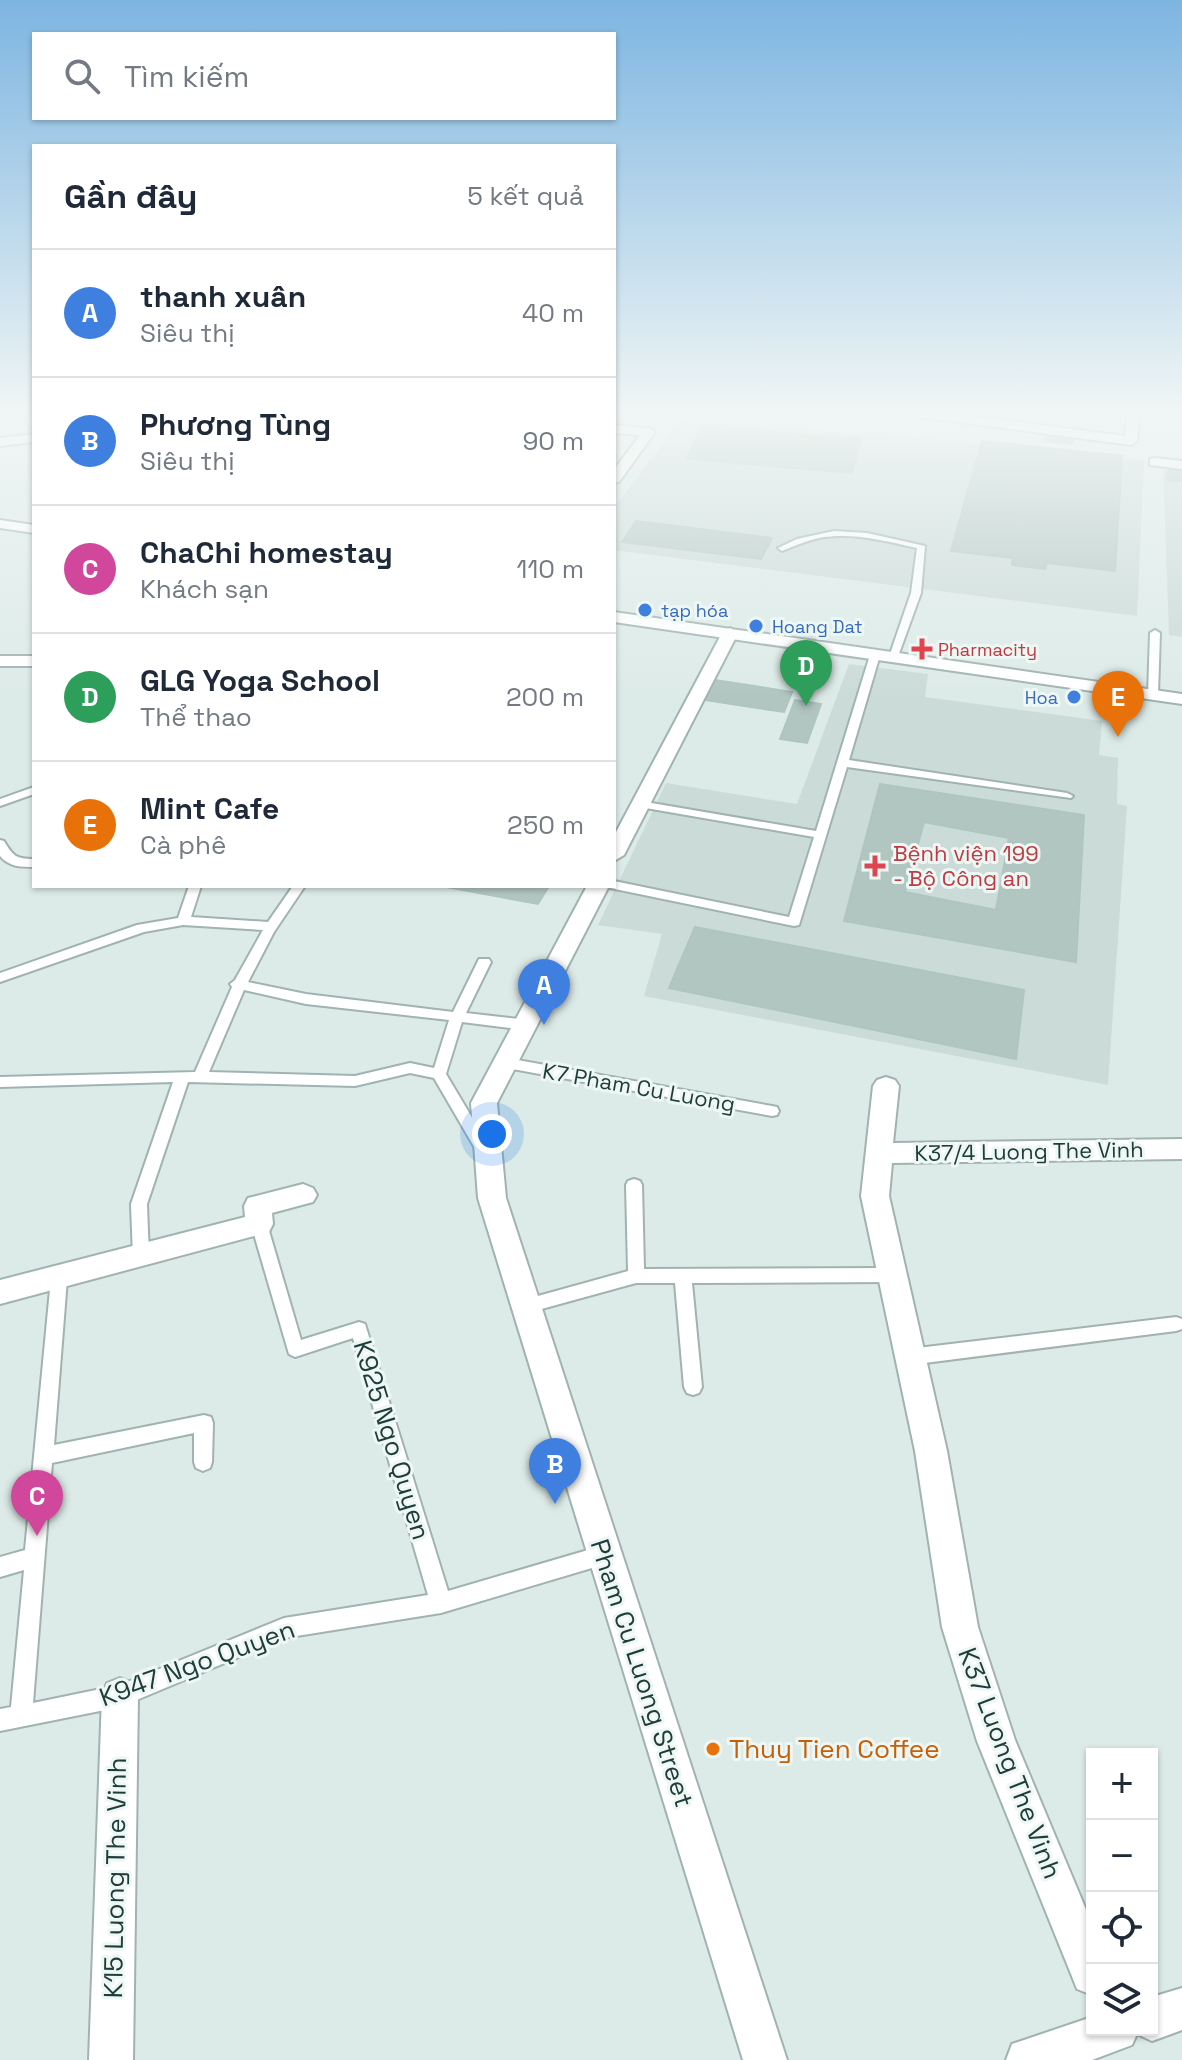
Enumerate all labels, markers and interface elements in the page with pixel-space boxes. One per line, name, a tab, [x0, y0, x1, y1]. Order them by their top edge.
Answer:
search box	[32, 32, 616, 120]
icon: search	[60, 54, 104, 98]
text: Tìm kiếm	[124, 57, 249, 96]
text: Gần đây	[64, 175, 198, 218]
text: 5 kết quả	[467, 179, 584, 213]
text: thanh xuân	[140, 277, 306, 316]
text: A	[82, 296, 98, 330]
text: 40 m	[522, 296, 584, 330]
text: Siêu thị	[140, 316, 235, 350]
text: Phương Tùng	[140, 405, 331, 444]
text: B	[81, 424, 99, 458]
text: 90 m	[522, 424, 584, 458]
text: Siêu thị	[140, 444, 235, 478]
text: ChaChi homestay	[140, 533, 393, 572]
text: C	[82, 552, 98, 586]
text: 110 m	[517, 552, 584, 586]
text: Khách sạn	[140, 572, 269, 606]
place label: tạp hóa	[661, 599, 728, 622]
marker: tạp hóa	[636, 601, 654, 619]
place label: Hoang Dat	[772, 615, 863, 638]
marker: Hoang Dat	[747, 617, 765, 635]
place label: Pharmacity	[938, 638, 1037, 661]
pin: D	[780, 640, 832, 706]
marker: Pharmacity	[913, 640, 931, 658]
text: GLG Yoga School	[140, 661, 380, 700]
pin: E	[1092, 671, 1144, 737]
text: D	[81, 680, 99, 714]
text: 200 m	[506, 680, 584, 714]
place label: Hoa	[1025, 686, 1058, 709]
marker: Hoa	[1065, 688, 1083, 706]
text: Thể thao	[140, 700, 252, 734]
text: Mint Cafe	[140, 789, 279, 828]
text: E	[83, 808, 97, 842]
text: 250 m	[507, 808, 584, 842]
text: Cà phê	[140, 828, 226, 862]
place label: Bệnh viện 199 - Bộ Công an	[893, 839, 1039, 892]
marker: Bệnh viện 199 - Bộ Công an	[864, 855, 886, 877]
pin: A	[518, 959, 570, 1025]
street label: K7 Pham Cu Luong	[540, 1056, 738, 1118]
your location	[472, 1114, 512, 1154]
street label: K37/4 Luong The Vinh	[914, 1135, 1144, 1167]
street label: K925 Ngo Quyen	[345, 1336, 439, 1544]
pin: B	[529, 1438, 581, 1504]
pin: C	[11, 1470, 63, 1536]
street label: Pham Cu Luong Street	[583, 1535, 701, 1811]
street label: K947 Ngo Quyen	[94, 1612, 300, 1714]
street label: K37 Luong The Vinh	[950, 1643, 1070, 1883]
place label: Thuy Tien Coffee	[729, 1732, 940, 1766]
marker: Thuy Tien Coffee	[704, 1740, 722, 1758]
map controls	[1086, 1748, 1158, 2036]
button: +	[1086, 1748, 1158, 1820]
street label: K15 Luong The Vinh	[96, 1757, 134, 1999]
button: −	[1086, 1820, 1158, 1892]
button: locate	[1086, 1892, 1158, 1964]
button: layers	[1086, 1964, 1158, 2036]

